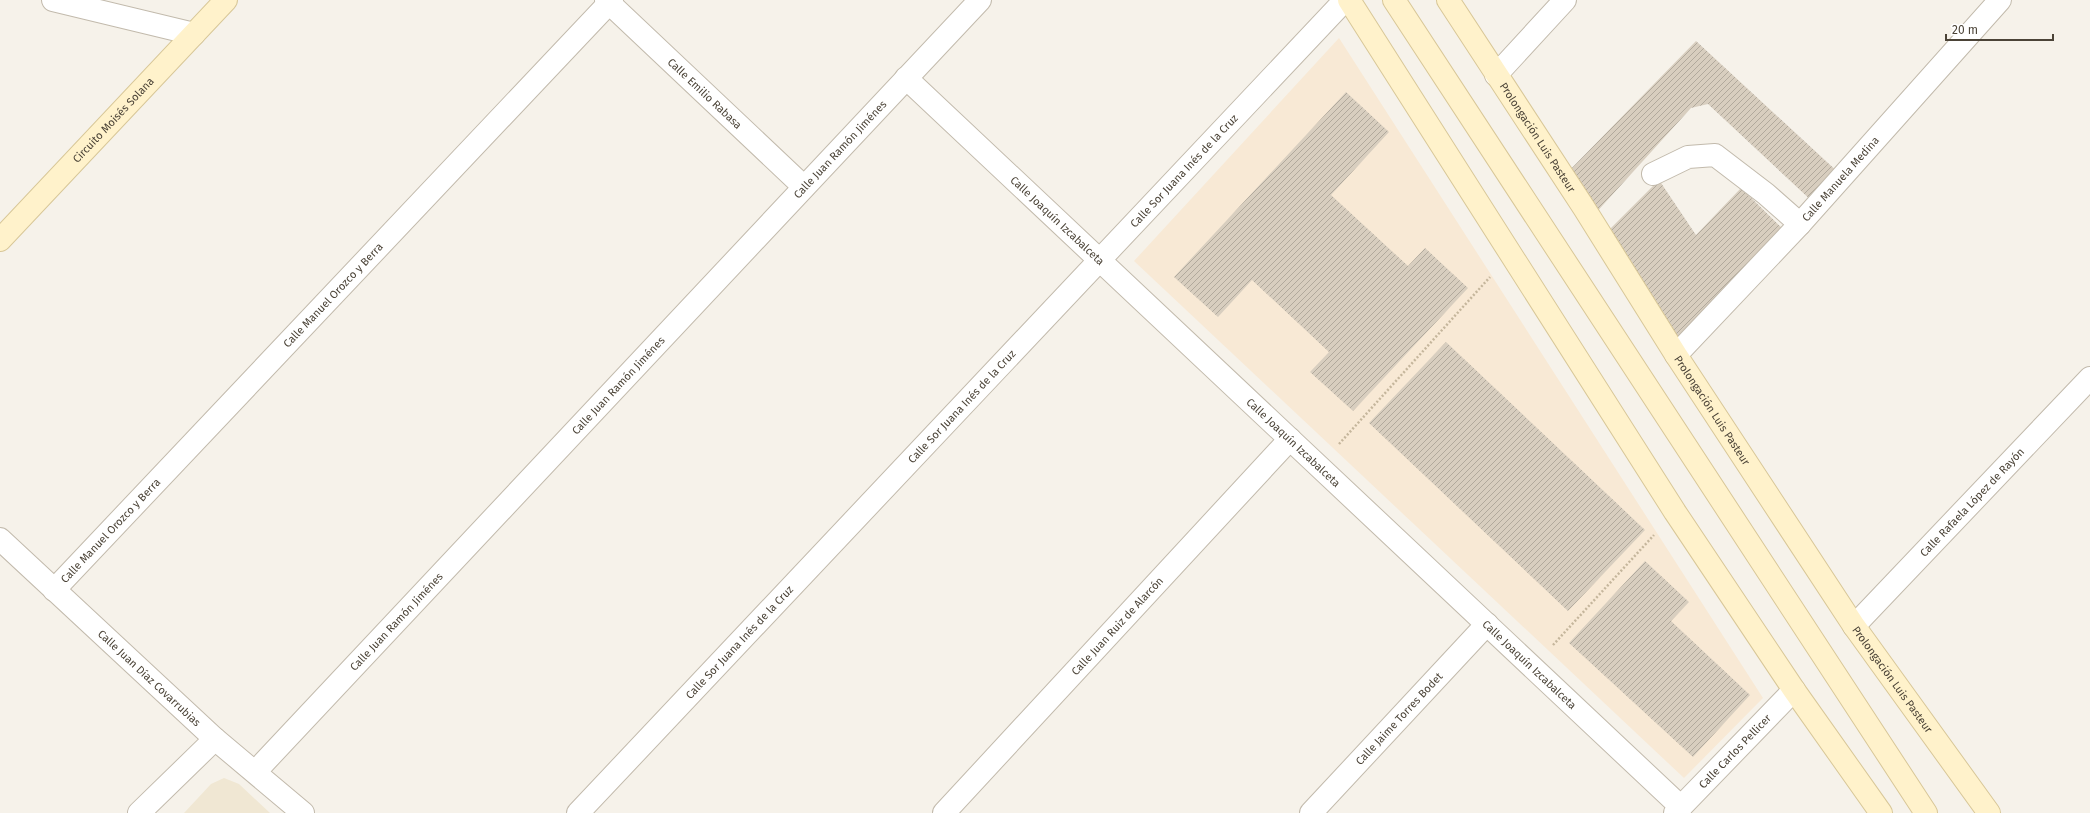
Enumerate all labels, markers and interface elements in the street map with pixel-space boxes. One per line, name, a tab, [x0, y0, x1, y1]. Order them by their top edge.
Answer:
scale bar	[1946, 16, 2053, 42]
text: 20 m	[1952, 23, 1978, 37]
street label: Calle Emilio Rabasa	[665, 55, 745, 131]
street label: Circuito Moisés Solana	[70, 74, 156, 165]
street label: Prolongación Luis Pasteur	[1497, 80, 1579, 195]
street label: Calle Juan Ramón Jiménes	[791, 97, 889, 201]
street label: Calle Sor Juana Inés de la Cruz	[1127, 111, 1241, 230]
street label: Calle Manuela Medina	[1799, 134, 1882, 224]
street label: Calle Joaquín Izcabalceta	[1008, 173, 1107, 268]
street label: Calle Manuel Orozco y Berra	[280, 240, 385, 350]
street label: Calle Juan Ramón Jiménes	[569, 334, 667, 437]
street label: Calle Sor Juana Inés de la Cruz	[905, 347, 1018, 466]
street label: Prolongación Luis Pasteur	[1672, 353, 1753, 468]
street label: Calle Joaquín Izcabalceta	[1244, 395, 1343, 490]
street label: Calle Rafaela López de Rayón	[1917, 445, 2027, 559]
street label: Calle Manuel Orozco y Berra	[58, 475, 163, 585]
street label: Calle Juan Ramón Jiménes	[347, 570, 445, 673]
street label: Calle Juan Ruiz de Alarcón	[1069, 574, 1166, 678]
street label: Calle Sor Juana Inés de la Cruz	[683, 583, 796, 701]
street label: Calle Joaquín Izcabalceta	[1480, 617, 1579, 712]
street label: Prolongación Luis Pasteur	[1850, 623, 1936, 736]
street label: Calle Juan Díaz Covarrubias	[95, 627, 203, 729]
street label: Calle Jaime Torres Bodet	[1353, 670, 1445, 767]
street label: Calle Carlos Pellicer	[1696, 711, 1774, 791]

